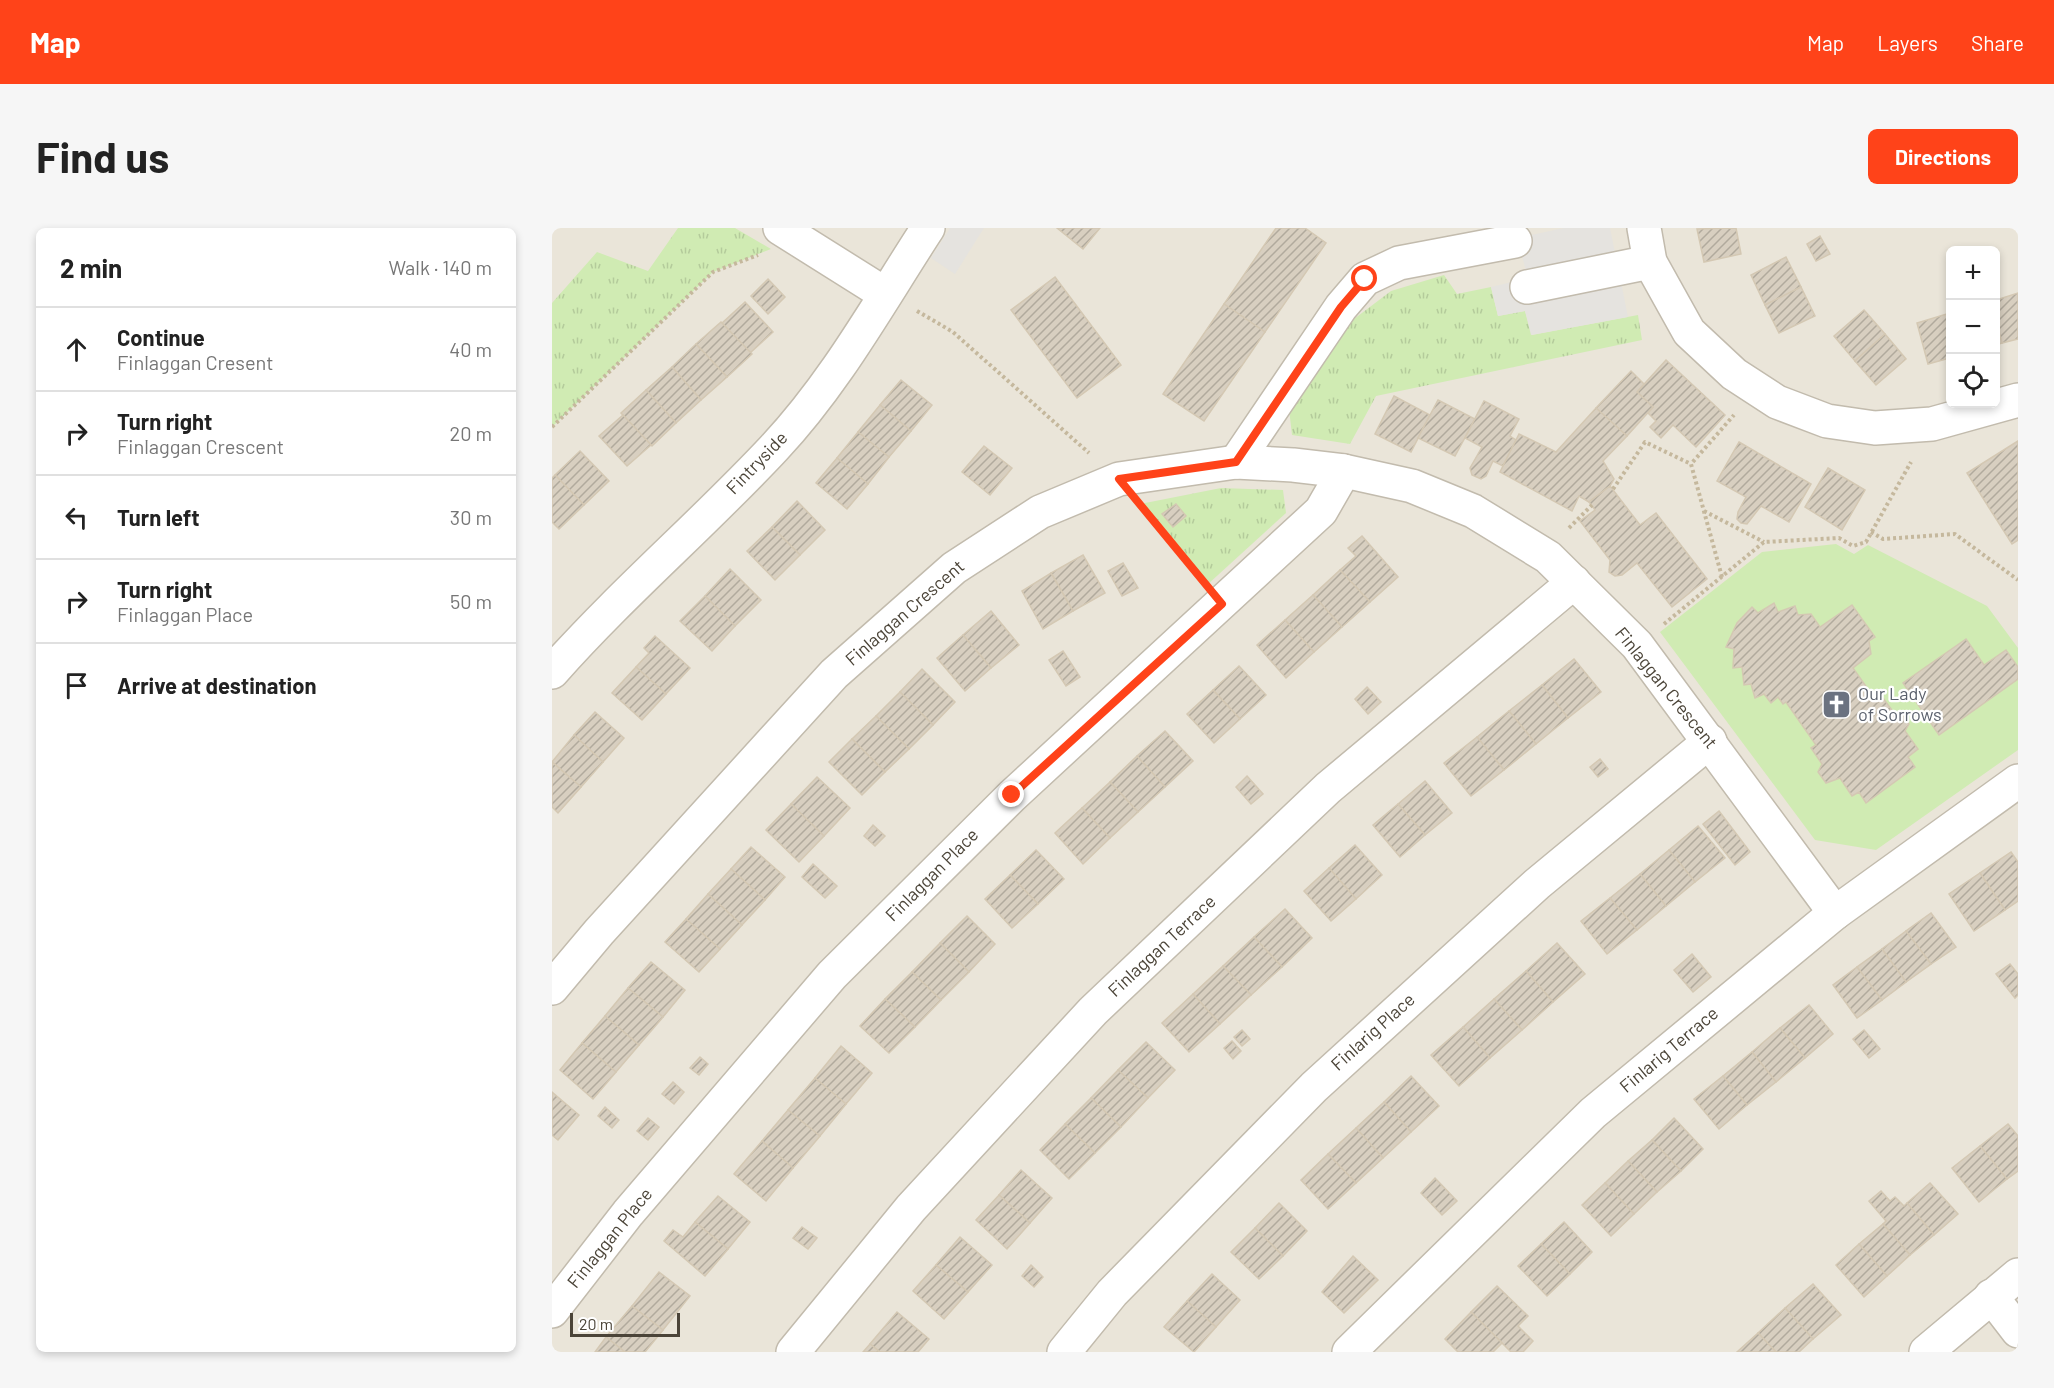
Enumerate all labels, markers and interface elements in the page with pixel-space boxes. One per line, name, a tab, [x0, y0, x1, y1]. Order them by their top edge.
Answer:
text: Map	[30, 25, 81, 59]
text: Map	[1807, 30, 1844, 55]
text: Layers	[1877, 30, 1938, 55]
text: Share	[1971, 30, 2024, 55]
button: Directions	[1868, 129, 2018, 184]
text: Find us	[36, 131, 169, 181]
map controls	[1946, 246, 2000, 408]
button: +	[1946, 246, 2000, 300]
text: 2 min	[60, 252, 122, 283]
text: Walk · 140 m	[388, 255, 492, 279]
route start	[1351, 265, 1377, 291]
button: −	[1946, 300, 2000, 354]
text: Continue	[117, 324, 205, 350]
icon: ahead	[60, 333, 93, 366]
text: 40 m	[449, 337, 492, 361]
text: Finlaggan Cresent	[117, 350, 274, 374]
button: locate	[1946, 354, 2000, 408]
text: Turn right	[117, 408, 212, 434]
icon: right	[60, 417, 93, 450]
text: 20 m	[449, 421, 492, 445]
street label: Fintryside	[721, 426, 791, 498]
text: Finlaggan Crescent	[117, 434, 284, 458]
icon: left	[60, 501, 93, 534]
text: Turn left	[117, 504, 200, 530]
text: 30 m	[450, 505, 492, 529]
street label: Finlaggan Crescent	[840, 555, 968, 670]
text: Turn right	[117, 576, 212, 602]
icon: right	[60, 585, 93, 618]
text: 50 m	[450, 589, 492, 613]
text: Finlaggan Place	[117, 602, 253, 626]
street label: Finlaggan Crescent	[1611, 622, 1723, 753]
icon: arrive	[60, 669, 93, 702]
text: Arrive at destination	[117, 672, 316, 698]
place label: Our Lady of Sorrows	[1858, 682, 1942, 725]
church icon: Our Lady of Sorrows	[1821, 688, 1853, 720]
route end	[998, 781, 1024, 807]
street label: Finlaggan Place	[880, 823, 982, 925]
street label: Finlaggan Terrace	[1103, 890, 1220, 1001]
street label: Finlarig Place	[1326, 988, 1419, 1075]
street label: Finlarig Terrace	[1615, 1002, 1722, 1097]
street label: Finlaggan Place	[562, 1183, 656, 1292]
scale bar	[570, 1310, 680, 1338]
text: 20 m	[579, 1314, 613, 1333]

